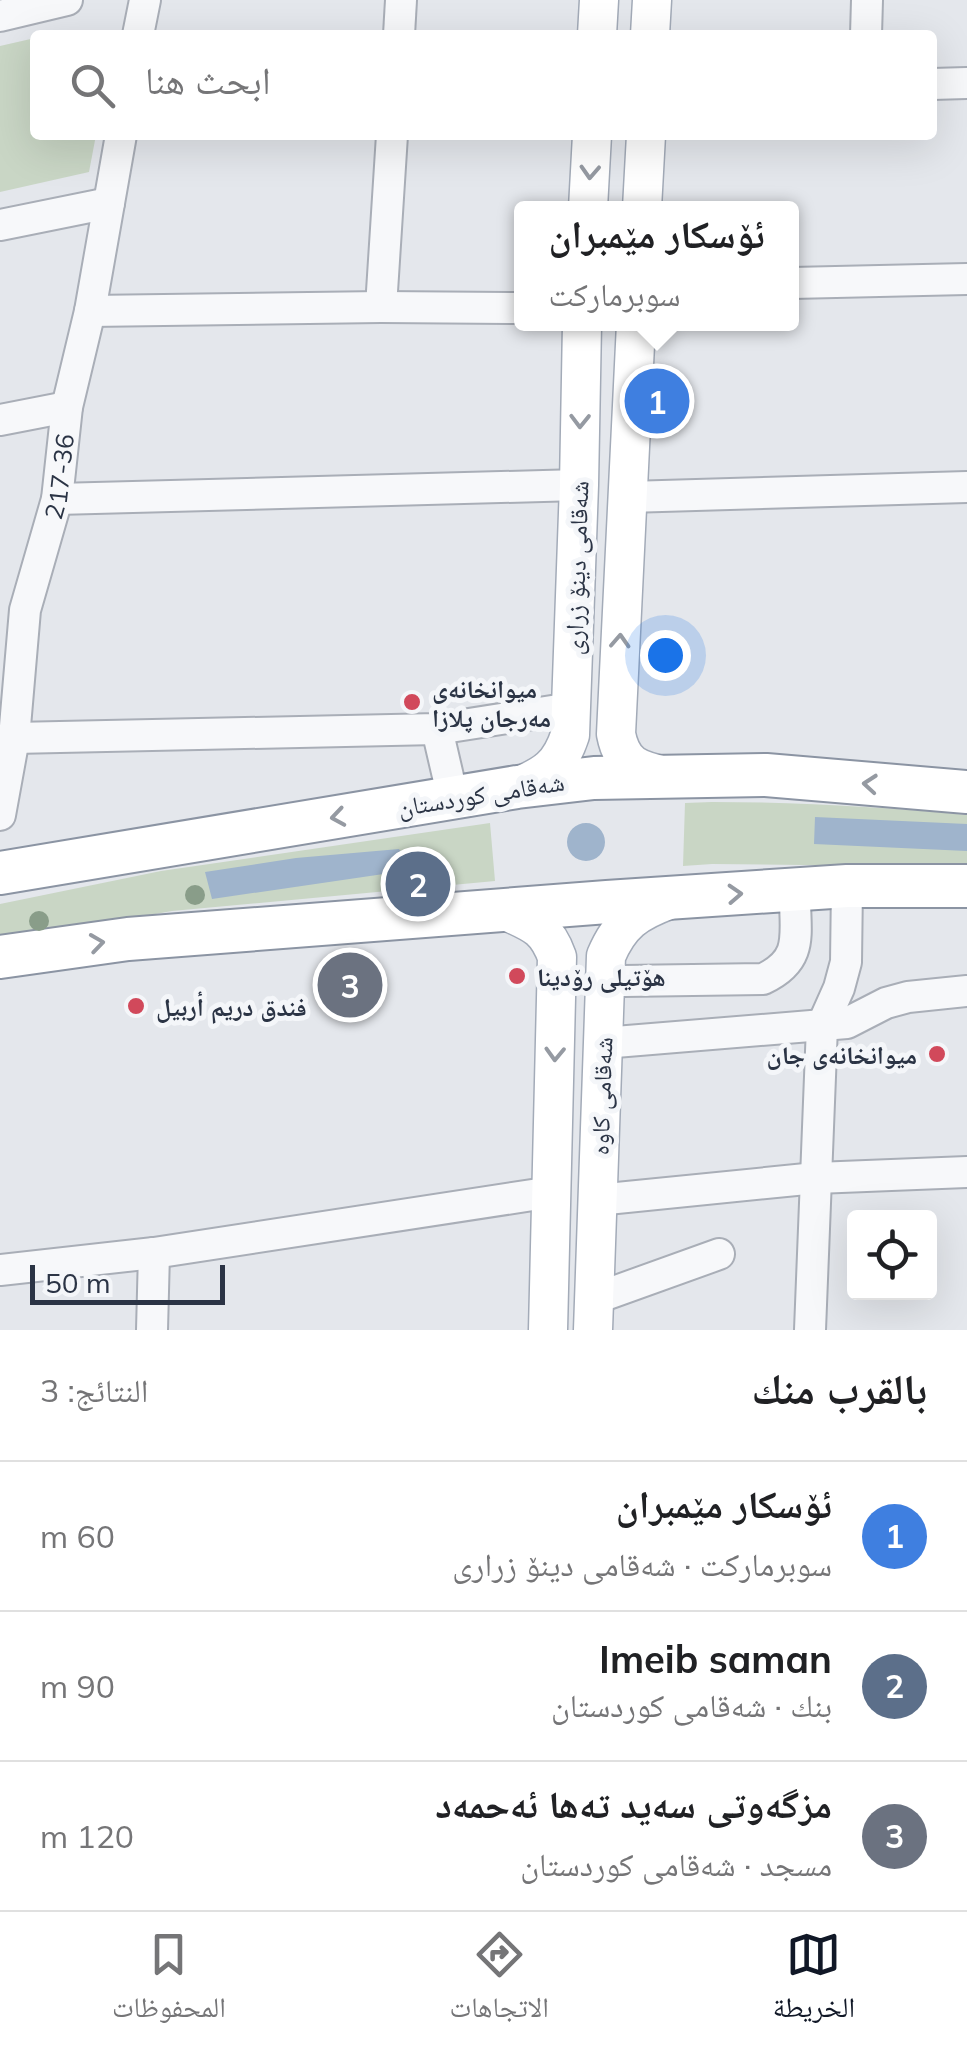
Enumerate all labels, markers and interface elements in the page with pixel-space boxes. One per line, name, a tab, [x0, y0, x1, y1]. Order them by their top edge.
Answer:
search box	[30, 30, 937, 140]
text: ابحث هنا	[145, 56, 271, 104]
icon: search	[65, 58, 120, 113]
one-way arrow	[580, 164, 601, 180]
popup	[514, 201, 799, 331]
text: ئۆسکار مێمبران	[548, 210, 765, 258]
text: سوبرماركت	[548, 274, 681, 314]
pin: 1	[624, 364, 690, 438]
one-way arrow	[570, 413, 591, 429]
street label: 217-36	[37, 432, 80, 523]
street label: شەقامی دینۆ زراری	[557, 480, 596, 656]
your location	[640, 630, 691, 681]
one-way arrow	[609, 633, 630, 649]
place label: میوانخانەی مەرجان پلازا	[432, 673, 551, 733]
marker: میوانخانەی مەرجان پلازا	[401, 691, 423, 713]
street label: شەقامی کوردستان	[396, 766, 567, 823]
one-way arrow	[861, 774, 877, 795]
one-way arrow	[330, 806, 347, 827]
pin: 2	[386, 846, 450, 922]
one-way arrow	[727, 884, 743, 905]
one-way arrow	[88, 934, 105, 955]
pin: 3	[318, 948, 382, 1022]
place label: هۆتیلی رۆدینا	[537, 961, 666, 993]
marker: هۆتیلی رۆدینا	[506, 965, 528, 987]
place label: فندق دريم أربيل	[156, 991, 307, 1024]
marker: فندق دريم أربيل	[125, 995, 147, 1017]
street label: شەقامی کاوە	[583, 1036, 620, 1156]
place label: میوانخانەی جان	[767, 1039, 917, 1070]
marker: میوانخانەی جان	[926, 1043, 948, 1065]
one-way arrow	[545, 1047, 566, 1063]
map controls	[847, 1210, 937, 1300]
button: locate	[847, 1210, 937, 1300]
scale bar	[30, 1260, 225, 1304]
text: 50 m	[45, 1265, 111, 1300]
text: بالقرب منك	[752, 1362, 927, 1415]
text: النتائج: 3	[40, 1370, 148, 1410]
text: ئۆسکار مێمبران	[616, 1480, 832, 1528]
text: 60 m	[40, 1516, 115, 1556]
text: 1	[885, 1516, 904, 1556]
text: سوبرماركت · شەقامی دینۆ زراری	[452, 1544, 832, 1584]
text: Imeib saman	[599, 1635, 832, 1683]
text: 90 m	[40, 1666, 115, 1706]
text: 2	[885, 1666, 904, 1706]
text: بنك · شەقامی کوردستان	[551, 1685, 832, 1725]
text: مزگەوتی سەید تەها ئەحمەد	[435, 1780, 832, 1828]
text: 120 m	[40, 1816, 134, 1856]
text: 3	[885, 1816, 904, 1856]
text: مسجد · شەقامی کوردستان	[520, 1844, 832, 1884]
tab: المحفوظات	[112, 1927, 226, 2035]
tab: الاتجاهات	[450, 1927, 549, 2035]
tab: الخريطة	[773, 1927, 855, 2035]

